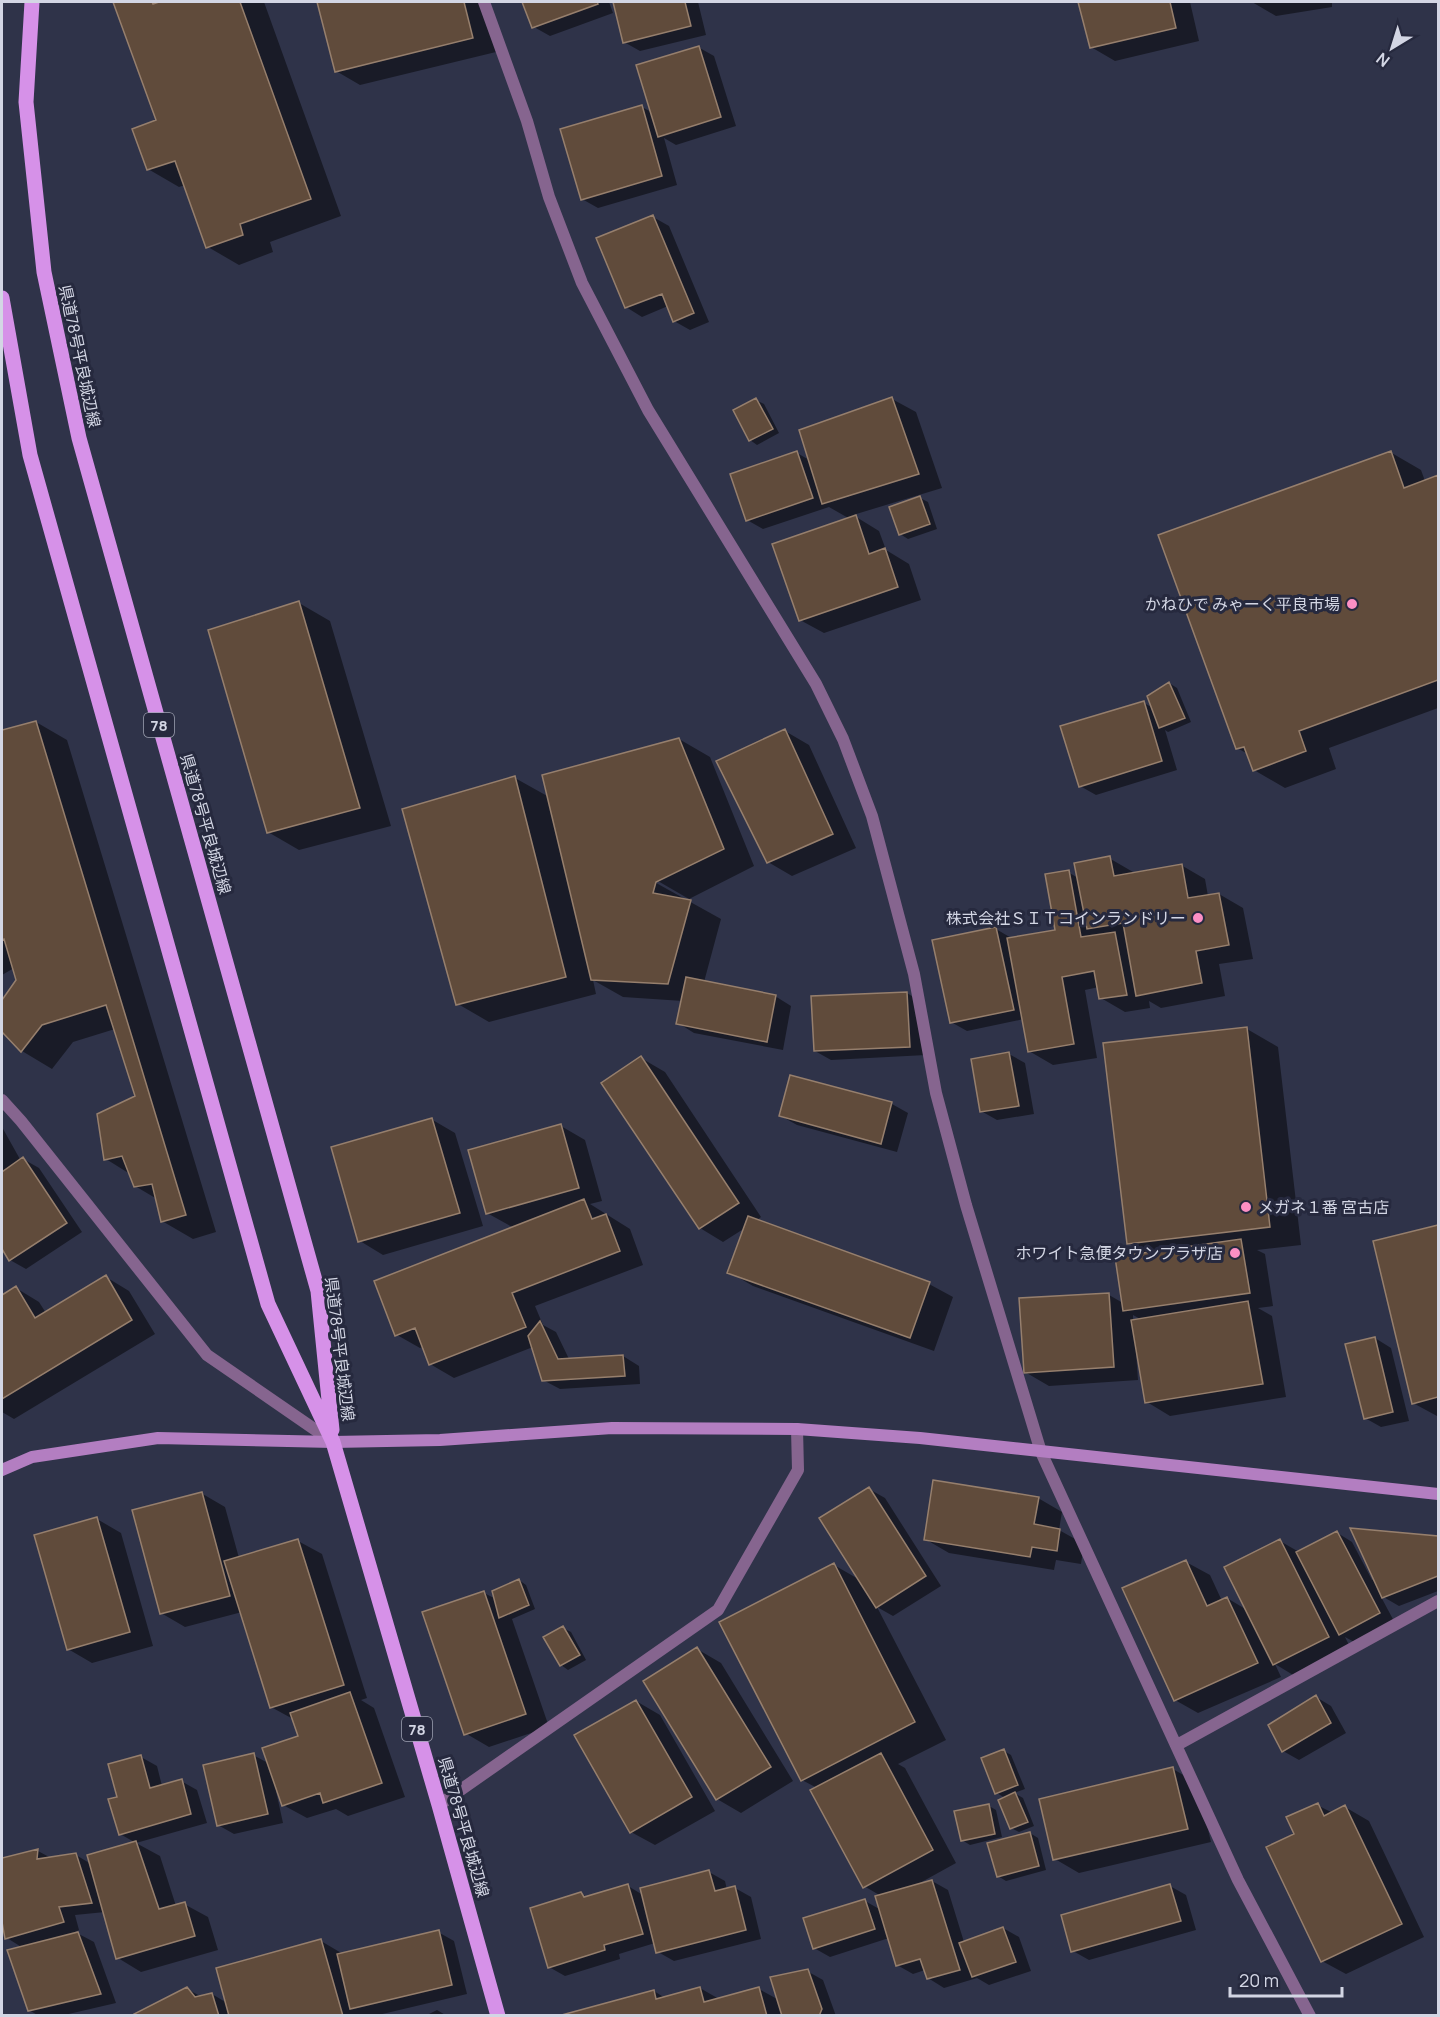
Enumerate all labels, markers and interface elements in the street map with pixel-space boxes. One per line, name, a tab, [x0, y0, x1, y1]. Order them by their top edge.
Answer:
north arrow	[1362, 18, 1422, 78]
text: N	[1371, 48, 1394, 72]
street label: 県道78号平良城辺線	[54, 283, 106, 429]
place label: かねひで みゃーく平良市場	[1145, 593, 1340, 615]
marker: かねひで みゃーく平良市場	[1345, 597, 1359, 611]
road number: 78	[144, 713, 174, 737]
street label: 県道78号平良城辺線	[175, 751, 237, 897]
place label: 株式会社ＳＩＴコインランドリー	[946, 907, 1186, 929]
marker: 株式会社ＳＩＴコインランドリー	[1191, 911, 1205, 925]
place label: メガネ１番 宮古店	[1258, 1196, 1389, 1218]
marker: メガネ１番 宮古店	[1239, 1200, 1253, 1214]
place label: ホワイト急便タウンプラザ店	[1015, 1242, 1223, 1264]
marker: ホワイト急便タウンプラザ店	[1228, 1246, 1242, 1260]
street label: 県道78号平良城辺線	[320, 1276, 360, 1422]
road number: 78	[402, 1717, 432, 1741]
street label: 県道78号平良城辺線	[433, 1754, 495, 1900]
scale bar	[1230, 1960, 1342, 1998]
text: 20 m	[1239, 1968, 1279, 1992]

